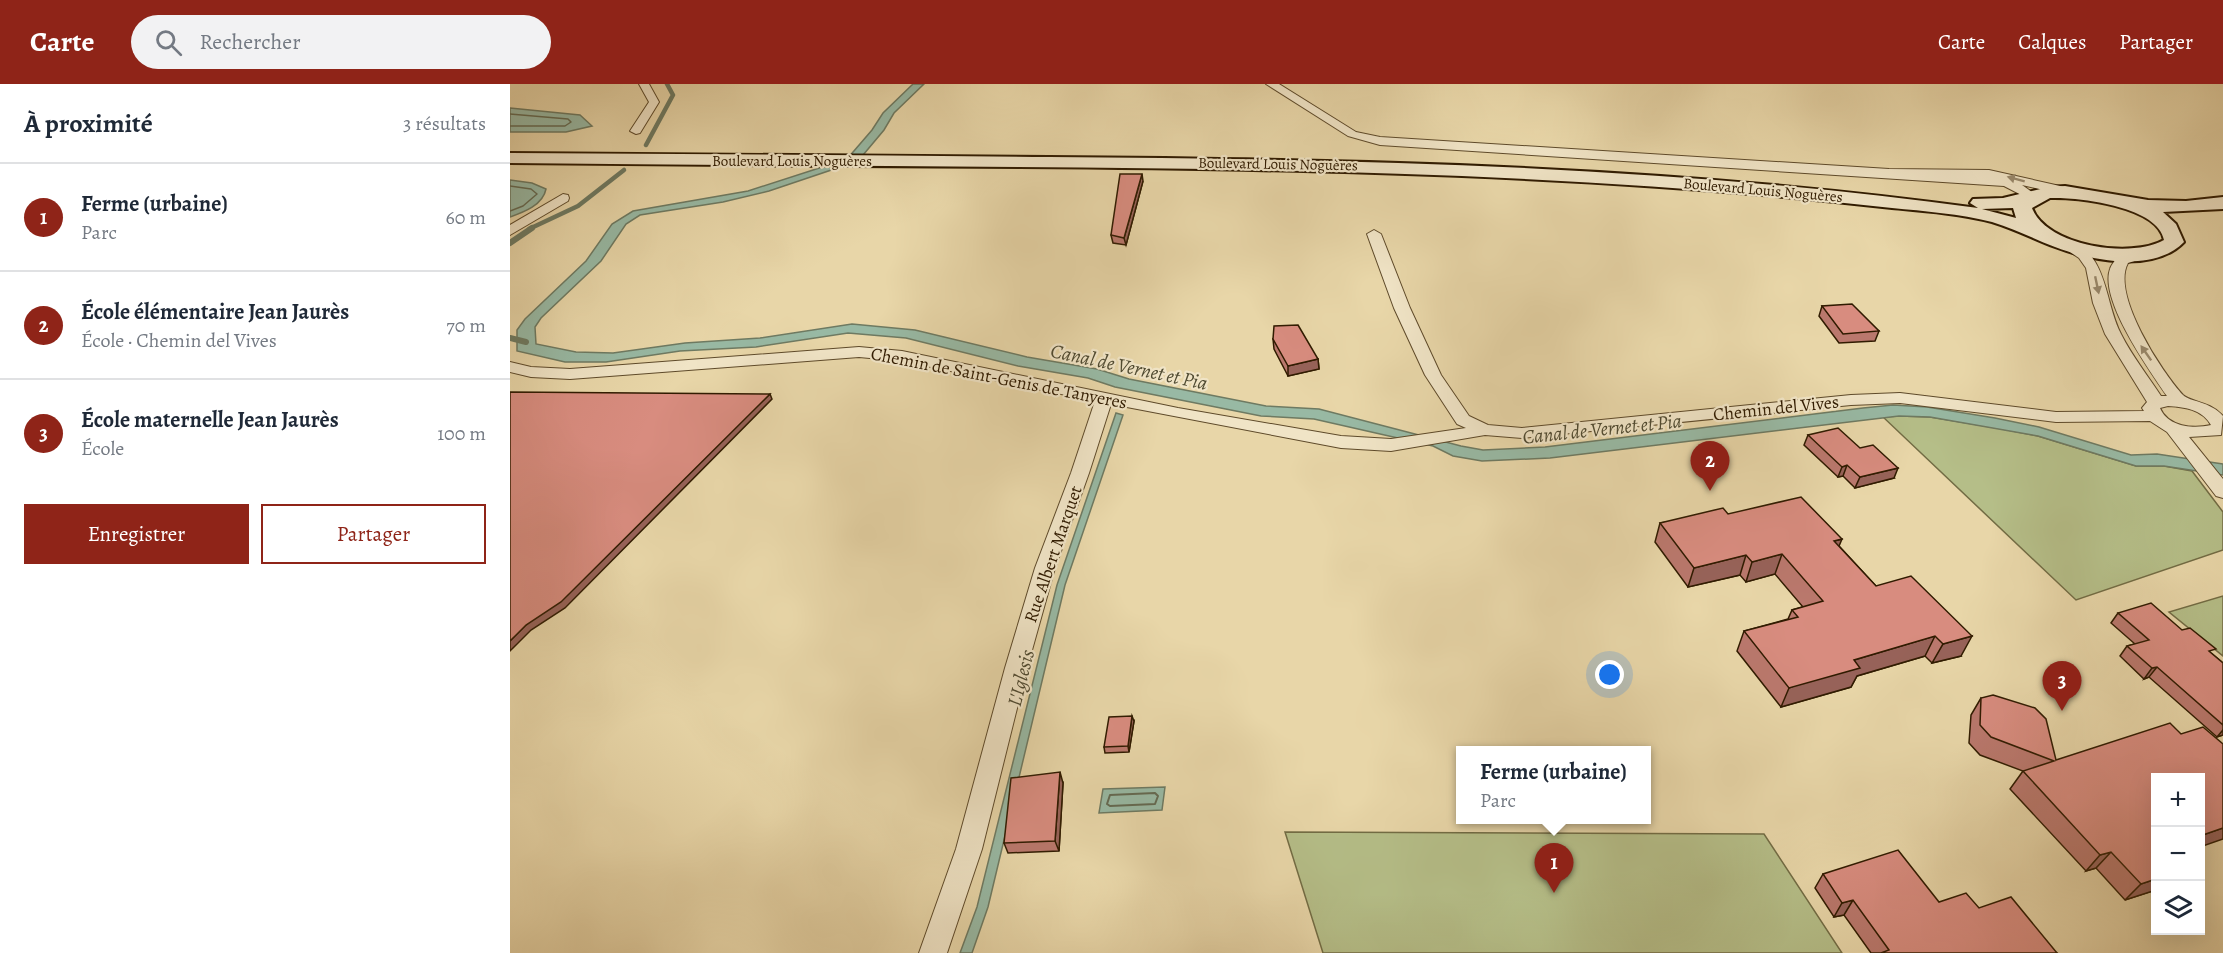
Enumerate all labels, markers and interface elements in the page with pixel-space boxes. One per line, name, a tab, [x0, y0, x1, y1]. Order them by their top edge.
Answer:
search box	[131, 15, 551, 69]
text: Carte	[30, 23, 95, 61]
icon: search	[152, 26, 185, 59]
text: Rechercher	[200, 27, 301, 57]
text: Carte	[1938, 28, 1985, 56]
text: Calques	[2018, 28, 2086, 56]
text: Partager	[2119, 28, 2193, 56]
text: À proximité	[24, 106, 153, 141]
text: 3 résultats	[403, 110, 486, 137]
street label: Boulevard Louis Noguères	[712, 151, 872, 171]
street label: Boulevard Louis Noguères	[1198, 153, 1358, 175]
street label: Boulevard Louis Noguères	[1682, 173, 1844, 207]
one-way arrow	[2007, 174, 2025, 183]
text: Ferme (urbaine)	[81, 189, 228, 219]
text: 1	[40, 204, 47, 231]
text: 60 m	[446, 204, 486, 231]
text: Parc	[81, 219, 117, 246]
one-way arrow	[2093, 275, 2102, 294]
text: École élémentaire Jean Jaurès	[81, 297, 349, 327]
text: 2	[39, 312, 48, 339]
text: 70 m	[446, 312, 486, 339]
text: École · Chemin del Vives	[81, 327, 277, 354]
water label: Canal de Vernet et Pia	[1048, 337, 1210, 397]
street label: Chemin de Saint-Genis de Tanyeres	[869, 341, 1129, 415]
one-way arrow	[2140, 346, 2152, 362]
street label: Chemin del Vives	[1712, 389, 1840, 427]
text: École maternelle Jean Jaurès	[81, 405, 339, 435]
water label: Canal de Vernet et Pia	[1521, 407, 1683, 451]
text: 3	[39, 420, 48, 447]
text: 100 m	[437, 420, 486, 447]
text: École	[81, 435, 124, 462]
pin: 2	[1690, 442, 1730, 491]
street label: Rue Albert Marquet	[1018, 482, 1088, 626]
button: Enregistrer	[24, 504, 249, 564]
button: Partager	[261, 504, 486, 564]
water label: L'Iglesis	[1001, 647, 1041, 709]
your location	[1595, 660, 1624, 689]
pin: 3	[2042, 662, 2082, 711]
popup	[1456, 746, 1651, 824]
text: Ferme (urbaine)	[1480, 757, 1627, 787]
map controls	[2151, 773, 2205, 935]
button: +	[2151, 773, 2205, 827]
text: Parc	[1480, 787, 1516, 814]
button: −	[2151, 827, 2205, 881]
pin: 1	[1534, 844, 1574, 893]
button: layers	[2151, 881, 2205, 935]

